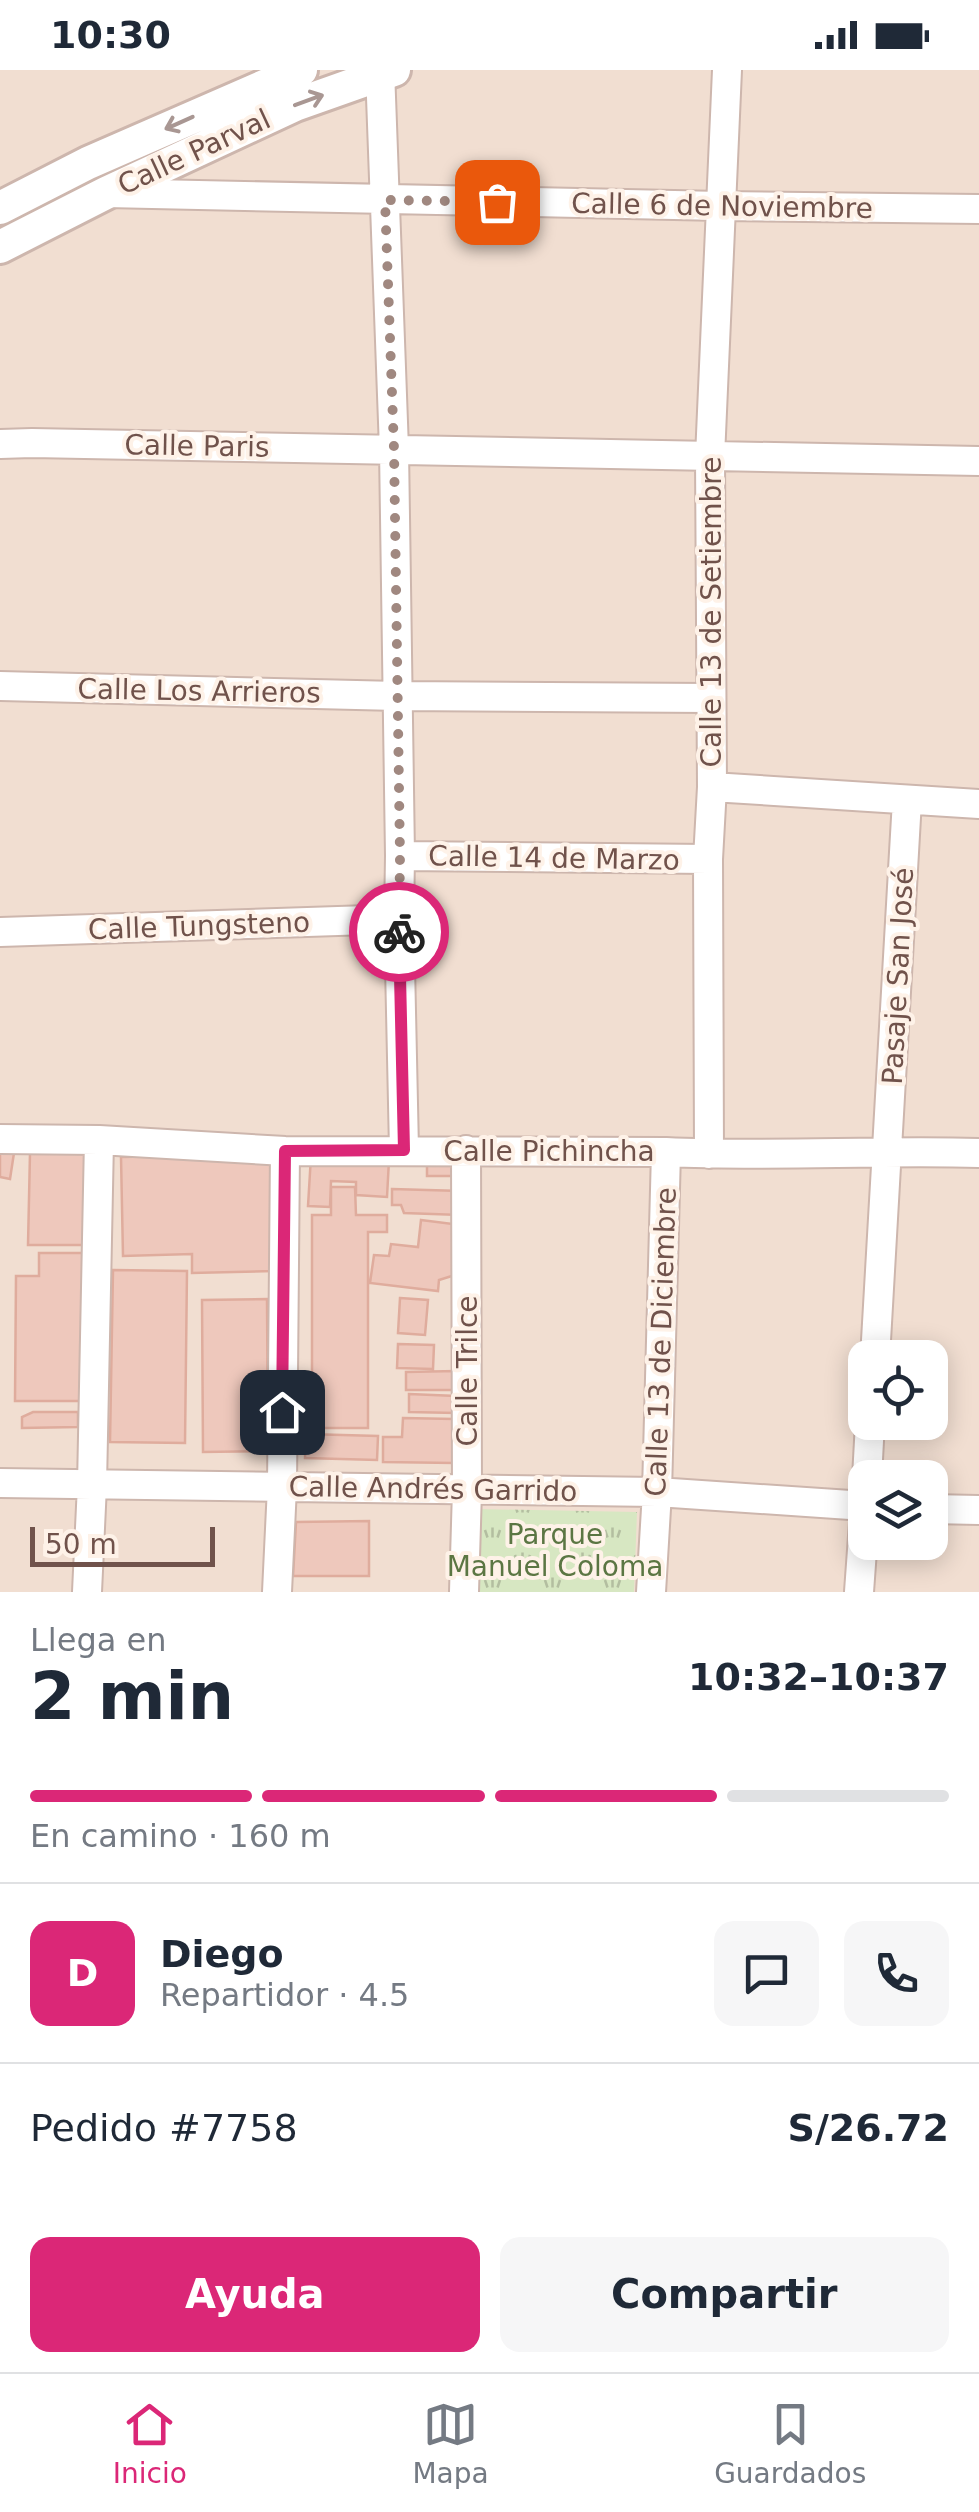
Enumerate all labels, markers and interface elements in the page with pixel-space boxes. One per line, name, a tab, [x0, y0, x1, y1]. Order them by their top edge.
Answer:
text: 10:30	[50, 13, 171, 57]
one-way arrow	[293, 90, 324, 108]
street label: Calle Parval	[113, 102, 275, 202]
one-way arrow	[164, 115, 195, 133]
pin	[455, 160, 540, 245]
icon: bag	[470, 175, 525, 230]
street label: Calle 6 de Noviembre	[571, 187, 873, 225]
street label: Calle Paris	[124, 428, 270, 464]
street label: Calle 13 de Setiembre	[695, 457, 728, 767]
street label: Calle Los Arrieros	[77, 672, 321, 710]
street label: Calle 14 de Marzo	[428, 839, 680, 877]
street label: Pasaje San José	[876, 867, 920, 1085]
courier	[349, 882, 449, 982]
icon: bike	[372, 905, 427, 960]
street label: Calle Tungsteno	[87, 906, 311, 946]
street label: Calle Pichincha	[443, 1135, 655, 1168]
street label: Calle 13 de Diciembre	[639, 1187, 683, 1497]
street label: Calle Trilce	[451, 1295, 484, 1447]
map controls	[848, 1340, 948, 1560]
button: locate	[848, 1340, 948, 1440]
pin	[240, 1370, 325, 1455]
icon: home	[255, 1385, 310, 1440]
button: layers	[848, 1460, 948, 1560]
street label: Calle Andrés Garrido	[288, 1470, 578, 1508]
park label: Parque Manuel Coloma	[447, 1518, 663, 1583]
scale bar	[30, 1522, 215, 1566]
text: 50 m	[45, 1528, 117, 1561]
text: Llega en	[30, 1621, 166, 1659]
text: 10:32–10:37	[688, 1655, 949, 1699]
text: 2 min	[30, 1659, 234, 1734]
text: En camino · 160 m	[30, 1817, 331, 1855]
button: chat	[714, 1921, 819, 2026]
button: phone	[844, 1921, 949, 2026]
text: Diego	[160, 1932, 284, 1976]
text: D	[67, 1951, 98, 1995]
text: Repartidor · 4.5	[160, 1976, 409, 2014]
text: Pedido #7758	[30, 2106, 298, 2150]
text: S/26.72	[788, 2106, 949, 2150]
button: Ayuda	[30, 2237, 480, 2352]
button: Compartir	[500, 2237, 949, 2352]
tab: Inicio	[113, 2397, 187, 2490]
tab: Mapa	[412, 2397, 489, 2490]
tab: Guardados	[714, 2397, 866, 2490]

